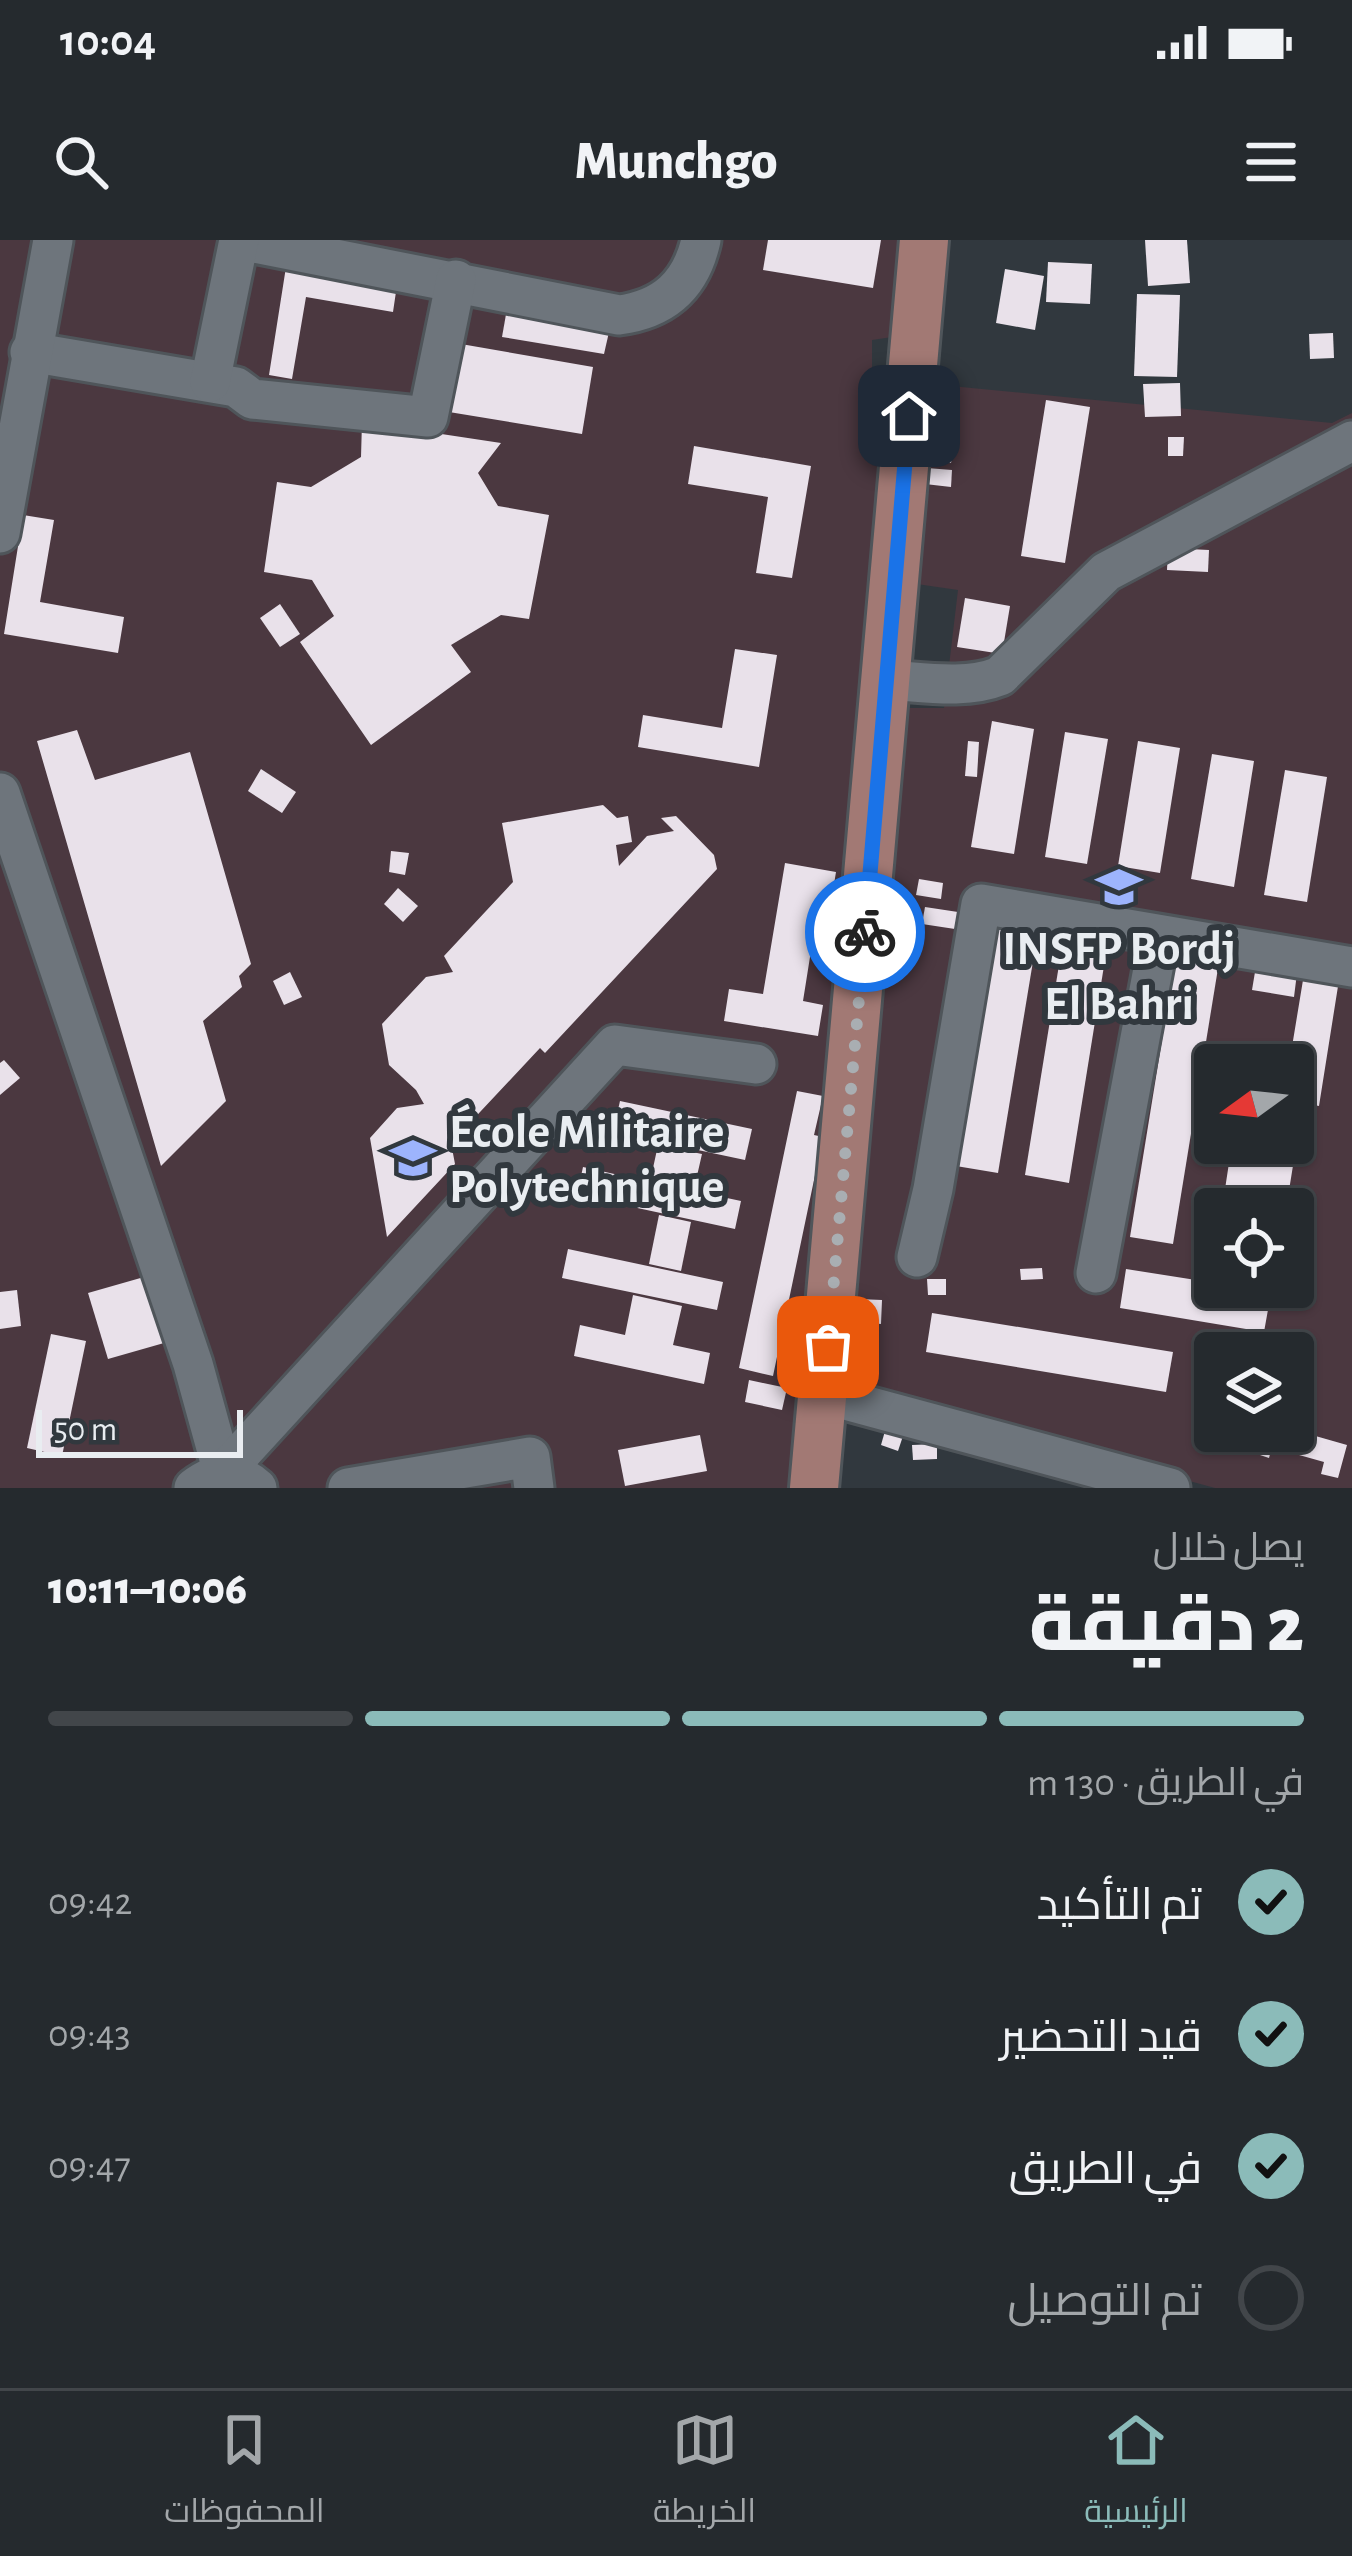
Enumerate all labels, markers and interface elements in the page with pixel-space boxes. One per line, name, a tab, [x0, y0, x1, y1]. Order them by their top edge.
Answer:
text: 10:04	[60, 19, 156, 64]
icon: search	[48, 129, 114, 195]
icon: menu	[1238, 129, 1304, 195]
text: Munchgo	[574, 135, 778, 189]
pin	[858, 365, 960, 467]
icon: home	[876, 383, 942, 449]
school or university icon: INSFP Bordj El Bahri	[1094, 862, 1144, 912]
courier	[805, 872, 925, 992]
icon: bike	[832, 899, 898, 965]
place label: INSFP Bordj El Bahri	[1002, 926, 1236, 1029]
north arrow	[1194, 1044, 1314, 1164]
map controls	[1194, 1044, 1314, 1452]
place label: École Militaire Polytechnique	[449, 1104, 725, 1212]
school or university icon: École Militaire Polytechnique	[388, 1133, 438, 1183]
button: locate	[1194, 1188, 1314, 1308]
pin	[777, 1296, 879, 1398]
icon: bag	[795, 1314, 861, 1380]
button: layers	[1194, 1332, 1314, 1452]
scale bar	[36, 1404, 243, 1457]
text: 50 m	[54, 1414, 117, 1447]
text: يصل خلال	[1153, 1529, 1304, 1568]
text: 10:06–10:11	[48, 1567, 247, 1612]
text: 2 دقيقة	[1029, 1588, 1304, 1666]
text: في الطريق · 130 m	[1027, 1764, 1304, 1803]
icon: check	[1238, 1869, 1304, 1935]
text: 09:42	[48, 1883, 132, 1922]
text: تم التأكيد	[1036, 1883, 1202, 1928]
icon: check	[1238, 2001, 1304, 2067]
text: 09:43	[48, 2015, 131, 2054]
text: قيد التحضير	[1000, 2015, 1202, 2060]
icon: check	[1238, 2133, 1304, 2199]
text: 09:47	[48, 2147, 131, 2186]
text: في الطريق	[1009, 2147, 1202, 2192]
text: تم التوصيل	[1008, 2279, 1202, 2324]
tab: المحفوظات	[164, 2407, 325, 2541]
tab: الخريطة	[653, 2407, 756, 2541]
tab: الرئيسية	[1084, 2407, 1188, 2541]

